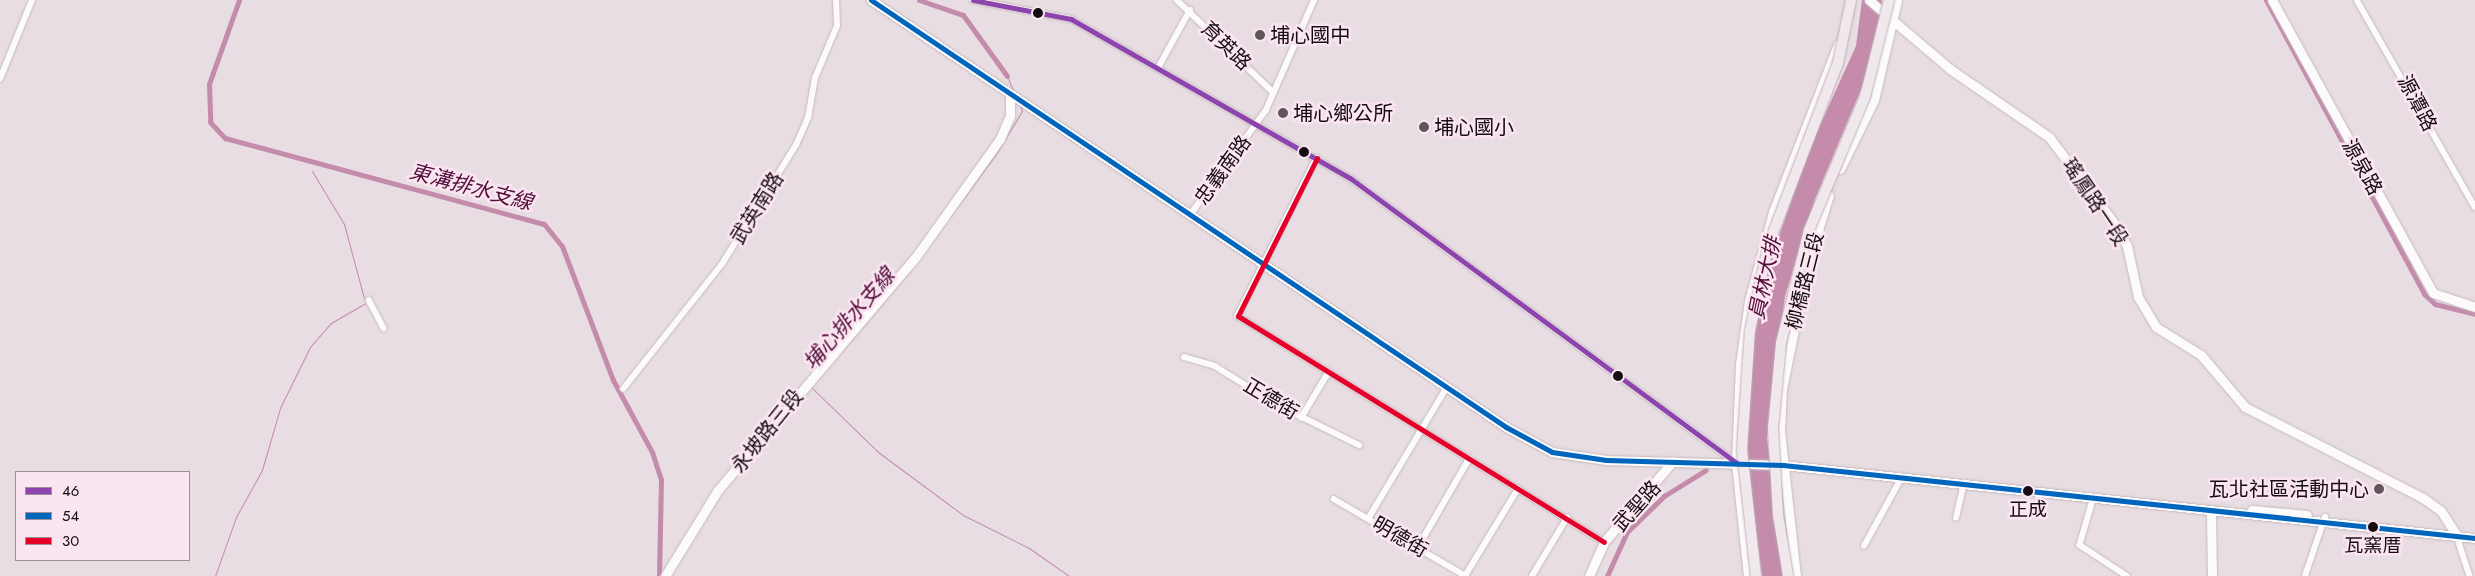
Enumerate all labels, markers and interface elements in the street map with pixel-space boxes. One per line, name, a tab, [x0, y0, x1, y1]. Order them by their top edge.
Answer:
unlabelled marker	[1033, 8, 1043, 18]
street label: 育英路	[1196, 17, 1256, 75]
place label: 埔心國中	[1270, 23, 1350, 47]
marker: 埔心國中	[1254, 29, 1266, 41]
street label: 源潭路	[2392, 71, 2442, 135]
place label: 埔心鄉公所	[1293, 101, 1393, 125]
marker: 埔心鄉公所	[1277, 107, 1289, 119]
place label: 埔心國小	[1434, 115, 1514, 139]
marker: 埔心國小	[1418, 121, 1430, 133]
street label: 忠義南路	[1190, 131, 1256, 209]
street label: 源泉路	[2337, 135, 2387, 199]
unlabelled marker	[1299, 147, 1309, 157]
street label: 瑤鳳路一段	[2057, 154, 2133, 250]
water label: 東溝排水支線	[407, 159, 535, 215]
street label: 武英南路	[726, 168, 788, 248]
street label: 柳橋路三段	[1781, 230, 1829, 332]
water label: 員林大排	[1744, 234, 1786, 322]
water label: 埔心排水支線	[798, 263, 900, 375]
unlabelled marker	[1613, 371, 1623, 381]
street label: 正德街	[1239, 373, 1303, 425]
street label: 永坡路三段	[726, 385, 808, 477]
legend	[15, 471, 190, 561]
street label: 武聖路	[1608, 476, 1666, 536]
place label: 瓦北社區活動中心	[2209, 477, 2369, 501]
text: 46	[62, 480, 79, 502]
marker: 瓦北社區活動中心	[2373, 483, 2385, 495]
marker: 正成	[2023, 486, 2033, 496]
place label: 正成	[2009, 499, 2047, 521]
text: 54	[62, 505, 79, 527]
street label: 明德街	[1368, 512, 1432, 562]
marker: 瓦窯厝	[2368, 522, 2378, 532]
text: 30	[62, 530, 79, 552]
place label: 瓦窯厝	[2345, 535, 2401, 557]

